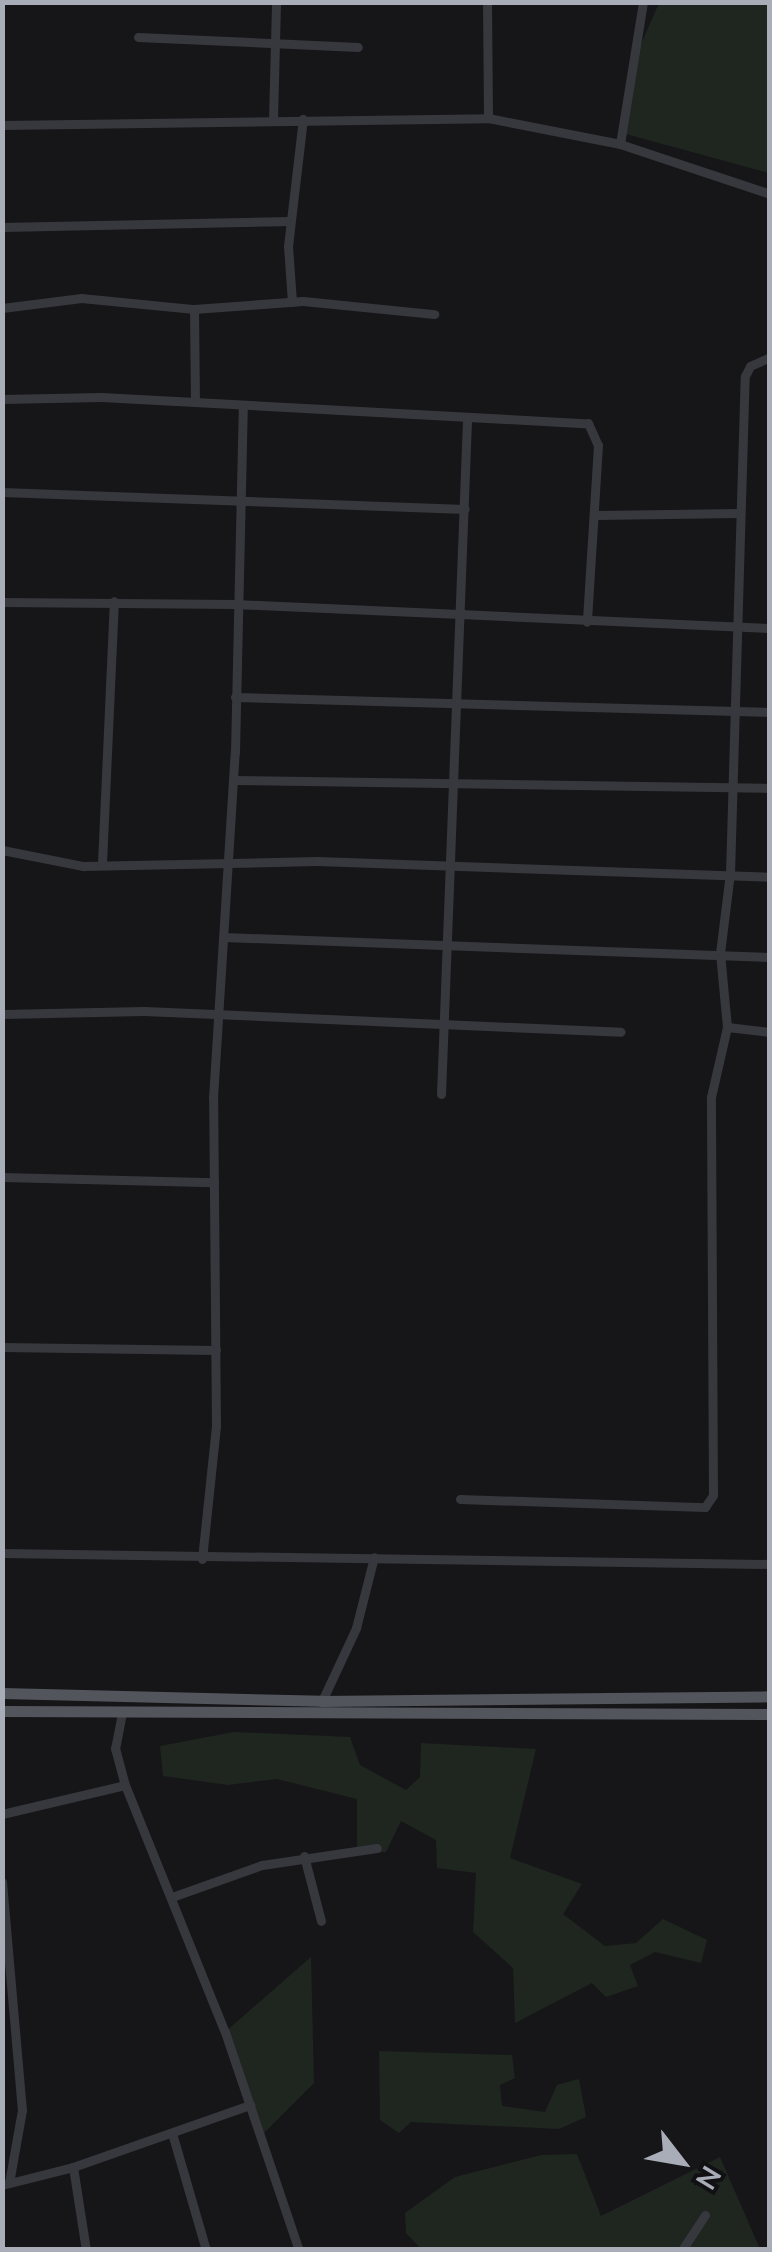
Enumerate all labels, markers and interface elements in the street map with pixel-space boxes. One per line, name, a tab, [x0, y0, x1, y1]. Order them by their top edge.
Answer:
north arrow	[632, 2112, 732, 2212]
text: N	[686, 2159, 729, 2196]

